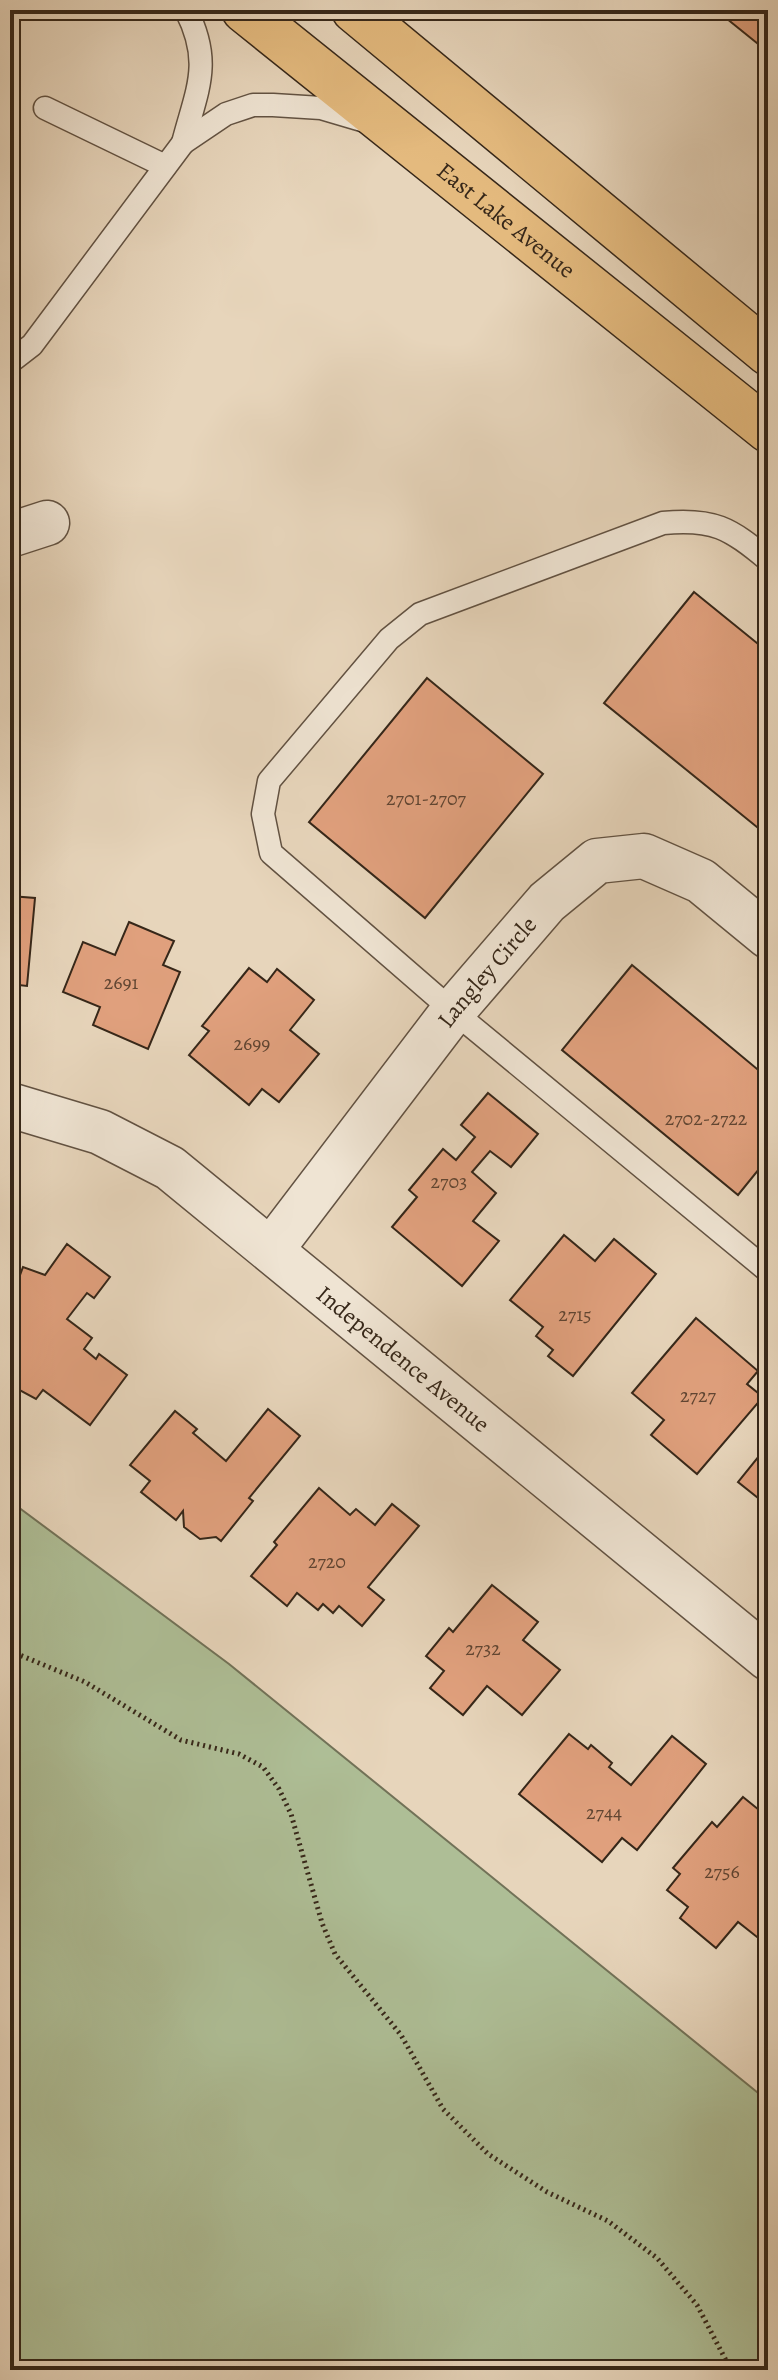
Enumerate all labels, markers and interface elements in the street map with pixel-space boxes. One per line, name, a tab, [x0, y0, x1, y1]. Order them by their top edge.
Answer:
street label: East Lake Avenue	[430, 155, 582, 286]
house number: 2701-2707	[386, 785, 467, 812]
street label: Langley Circle	[430, 909, 544, 1034]
house number: 2691	[104, 969, 138, 996]
house number: 2699	[234, 1030, 270, 1057]
house number: 2702-2722	[665, 1105, 748, 1132]
house number: 2703	[431, 1168, 467, 1195]
street label: Independence Avenue	[310, 1278, 497, 1440]
house number: 2715	[558, 1301, 592, 1328]
house number: 2727	[680, 1382, 716, 1409]
house number: 2720	[308, 1548, 346, 1575]
house number: 2732	[465, 1635, 501, 1662]
house number: 2744	[586, 1799, 622, 1826]
house number: 2756	[704, 1858, 740, 1885]

